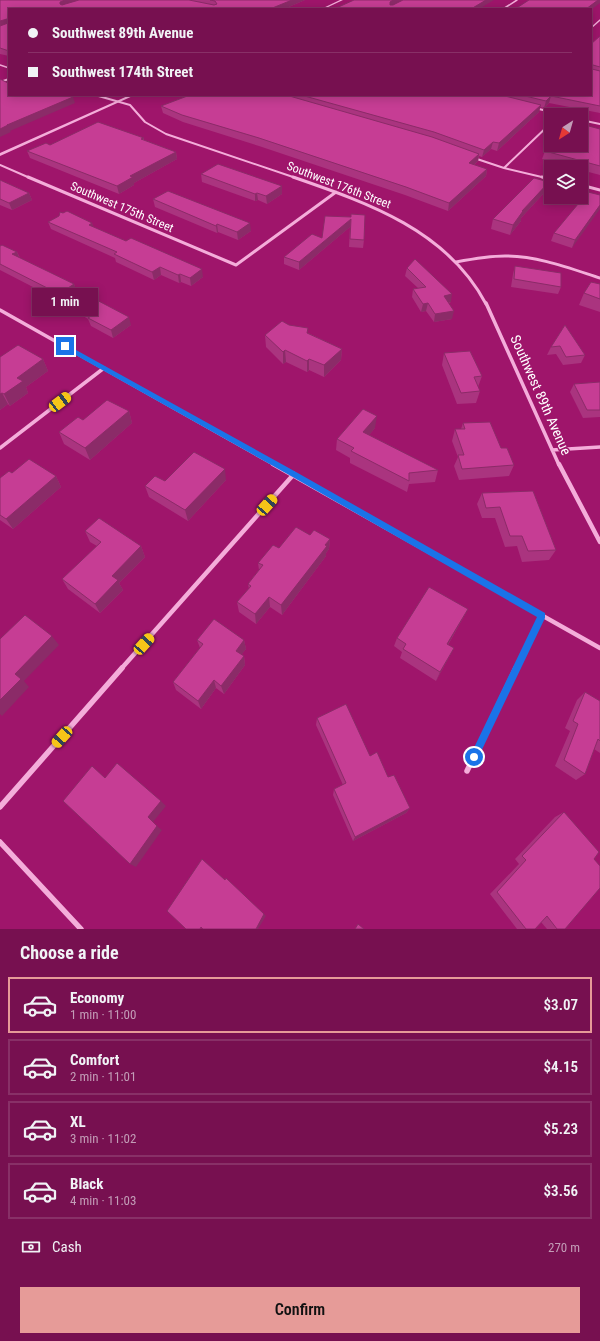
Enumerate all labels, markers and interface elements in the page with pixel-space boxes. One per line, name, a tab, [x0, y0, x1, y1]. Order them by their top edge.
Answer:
text: Southwest 89th Avenue	[52, 24, 193, 42]
text: Southwest 174th Street	[52, 63, 193, 81]
north arrow	[544, 108, 588, 152]
map controls	[544, 108, 588, 204]
street label: Southwest 176th Street	[285, 159, 394, 212]
button: layers	[544, 160, 588, 204]
street label: Southwest 175th Street	[68, 179, 176, 235]
callout: 1 min	[32, 288, 98, 316]
text: 1 min	[51, 294, 79, 309]
street label: Southwest 89th Avenue	[507, 333, 575, 458]
route end	[56, 337, 74, 355]
car	[47, 390, 73, 414]
car	[255, 492, 279, 518]
car	[132, 631, 156, 657]
car	[50, 724, 74, 750]
route start	[465, 748, 483, 766]
text: Choose a ride	[20, 942, 119, 963]
icon: car	[22, 987, 58, 1023]
text: Economy	[70, 989, 124, 1007]
text: $3.07	[544, 996, 578, 1014]
text: 1 min · 11:00	[70, 1007, 136, 1022]
icon: car	[22, 1049, 58, 1085]
text: Comfort	[70, 1051, 119, 1069]
text: $4.15	[544, 1058, 578, 1076]
text: 2 min · 11:01	[70, 1069, 136, 1084]
icon: car	[22, 1111, 58, 1147]
text: XL	[70, 1113, 86, 1131]
text: $5.23	[544, 1120, 578, 1138]
text: 3 min · 11:02	[70, 1131, 136, 1146]
icon: car	[22, 1173, 58, 1209]
text: Black	[70, 1175, 103, 1193]
text: $3.56	[544, 1182, 578, 1200]
text: 4 min · 11:03	[70, 1193, 136, 1208]
icon: cash	[20, 1236, 42, 1258]
text: Cash	[52, 1238, 82, 1256]
text: 270 m	[548, 1240, 580, 1255]
button: Confirm	[20, 1287, 580, 1333]

